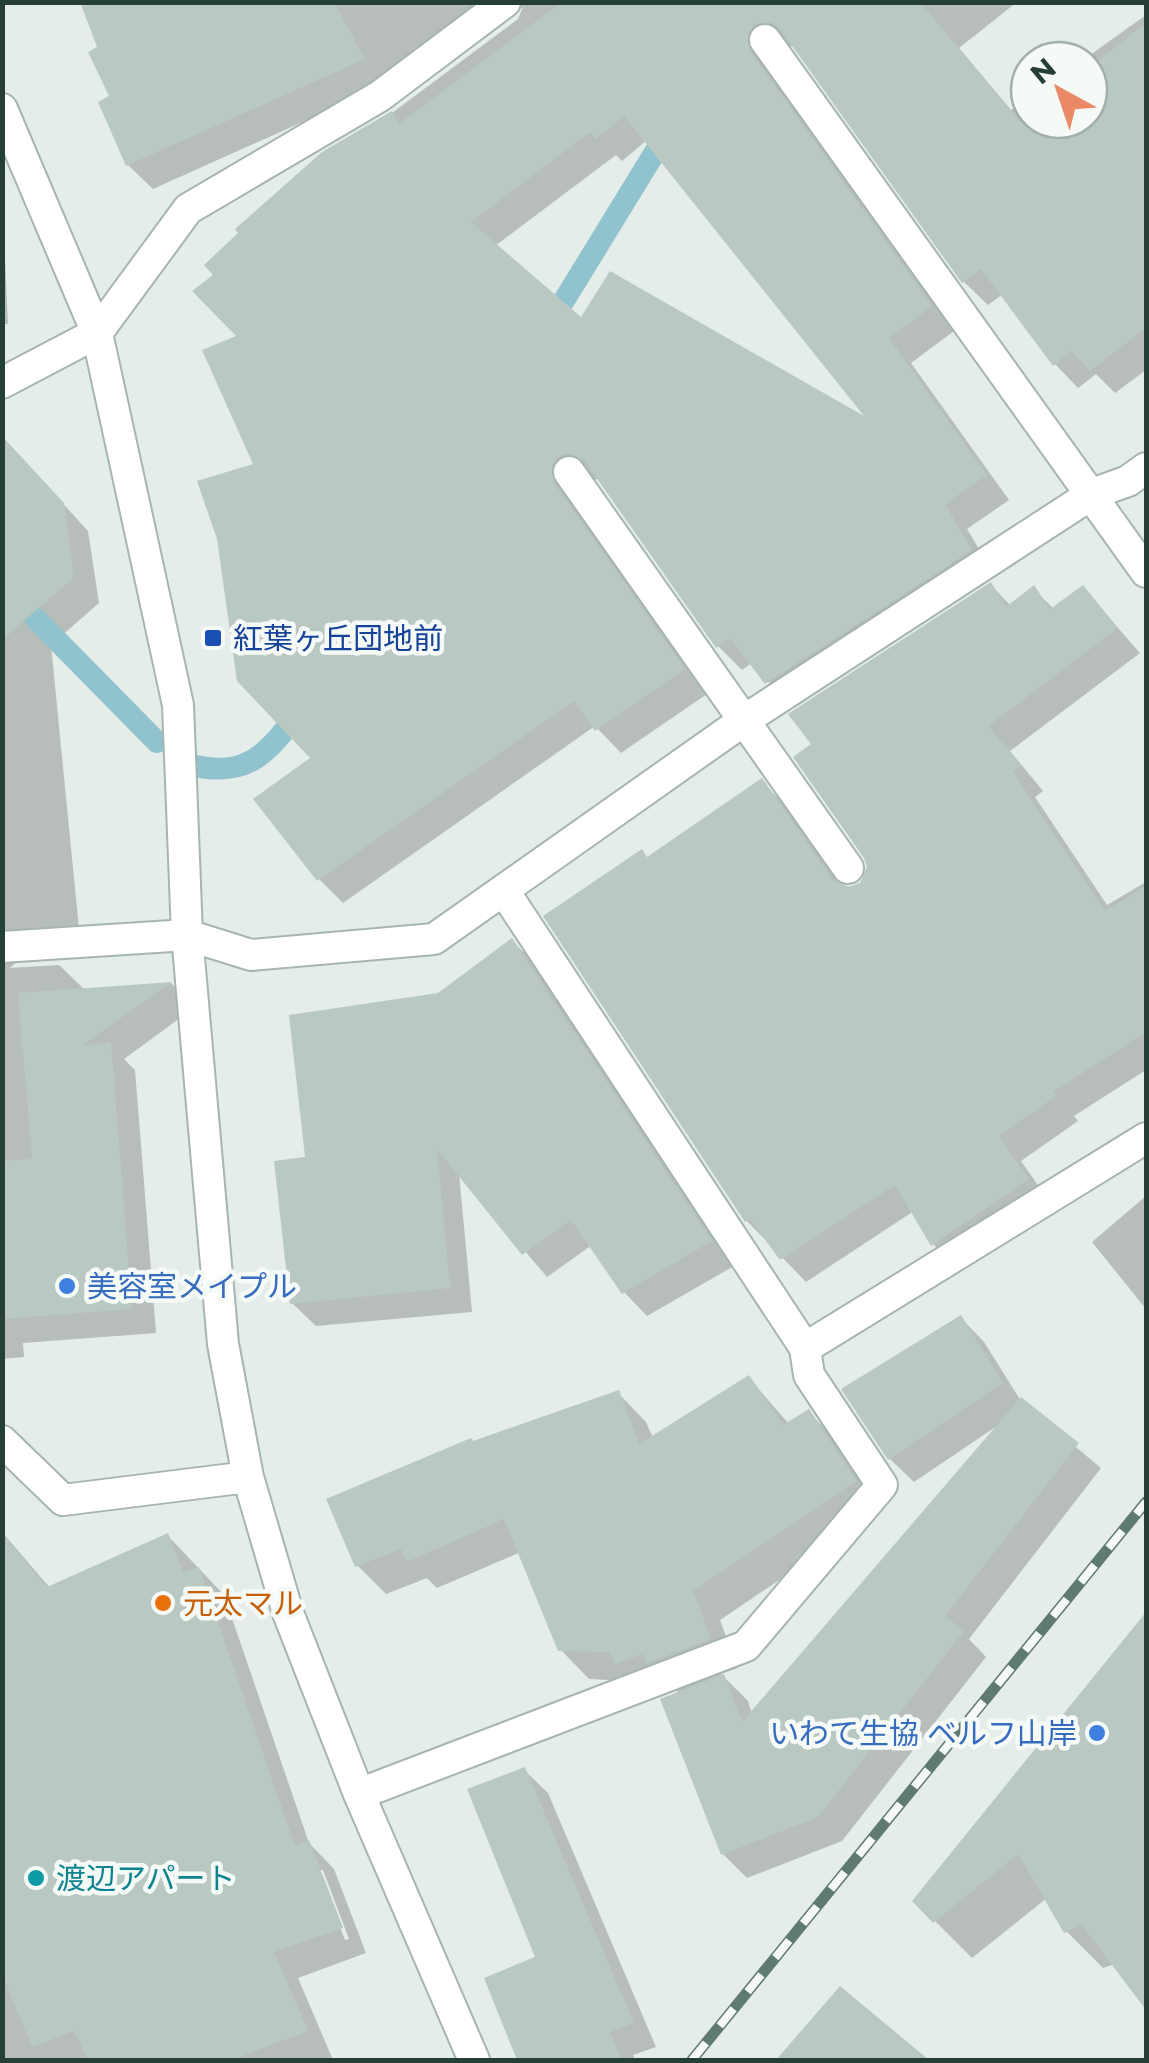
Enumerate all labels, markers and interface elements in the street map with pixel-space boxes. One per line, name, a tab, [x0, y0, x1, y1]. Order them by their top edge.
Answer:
north arrow	[1009, 40, 1109, 140]
text: N	[1023, 51, 1063, 91]
place label: 紅葉ヶ丘団地前	[233, 620, 443, 657]
marker: 紅葉ヶ丘団地前	[202, 627, 224, 649]
place label: 美容室メイプル	[87, 1268, 297, 1305]
marker: 美容室メイプル	[56, 1275, 78, 1297]
place label: 元太マル	[183, 1585, 303, 1622]
marker: 元太マル	[152, 1592, 174, 1614]
place label: いわて生協 ベルフ山岸	[769, 1715, 1077, 1752]
marker: いわて生協 ベルフ山岸	[1086, 1722, 1108, 1744]
place label: 渡辺アパート	[56, 1860, 235, 1897]
marker: 渡辺アパート	[25, 1867, 47, 1889]

